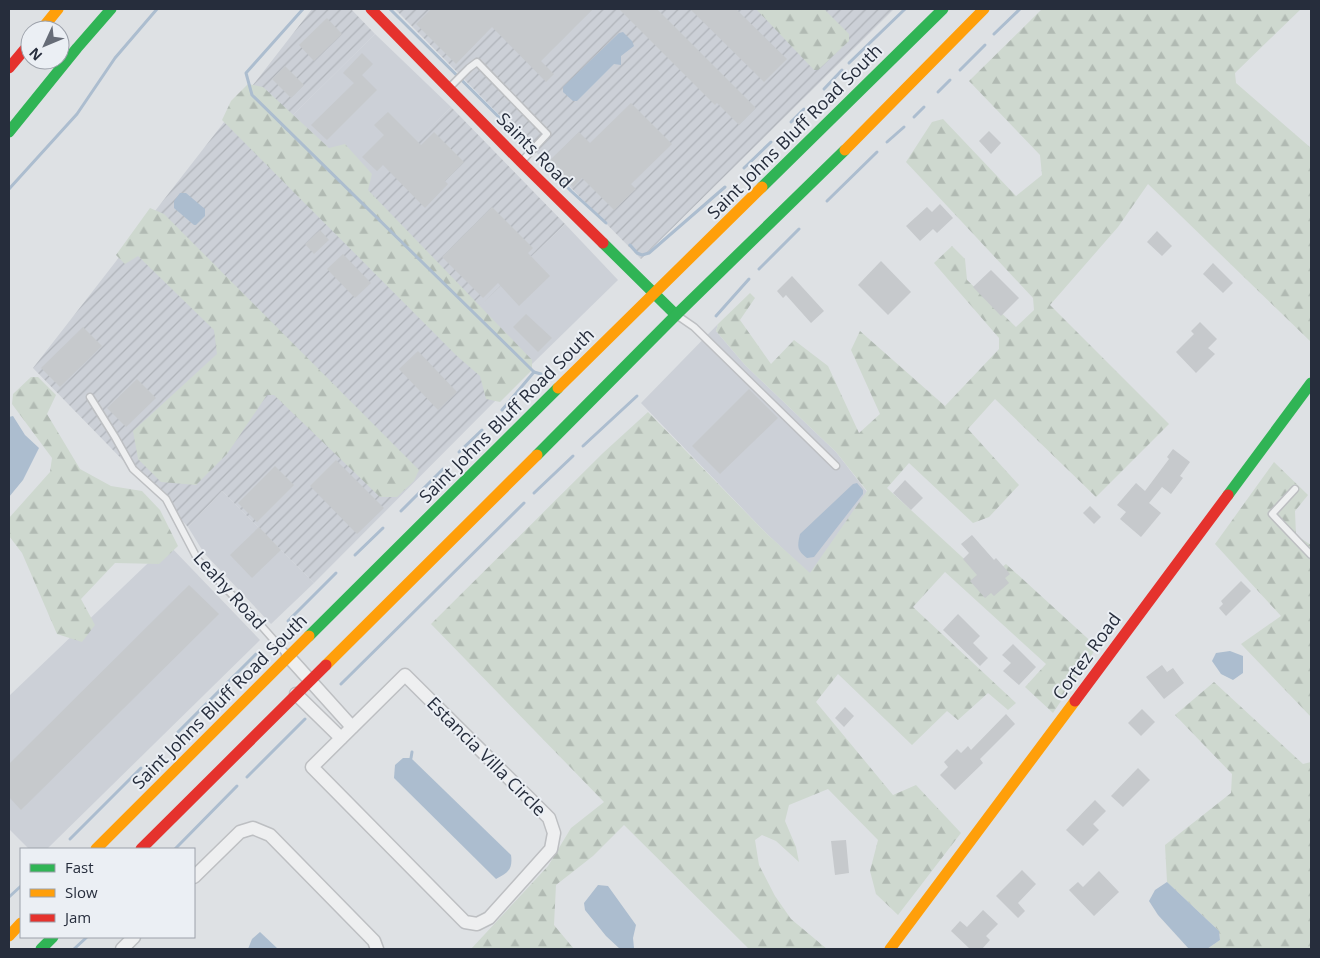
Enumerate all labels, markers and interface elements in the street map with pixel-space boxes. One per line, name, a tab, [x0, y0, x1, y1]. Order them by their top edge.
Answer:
north arrow	[20, 20, 70, 70]
street label: Saint Johns Bluff Road South	[701, 38, 887, 224]
text: N	[24, 44, 46, 65]
street label: Saints Road	[492, 107, 578, 193]
street label: Saint Johns Bluff Road South	[413, 322, 599, 508]
street label: Leahy Road	[189, 546, 271, 634]
street label: Saint Johns Bluff Road South	[126, 608, 312, 794]
street label: Cortez Road	[1046, 608, 1126, 704]
street label: Estancia Villa Circle	[422, 691, 552, 821]
legend	[20, 848, 195, 938]
text: Fast	[65, 857, 94, 877]
text: Slow	[65, 882, 98, 902]
text: Jam	[63, 907, 91, 927]

